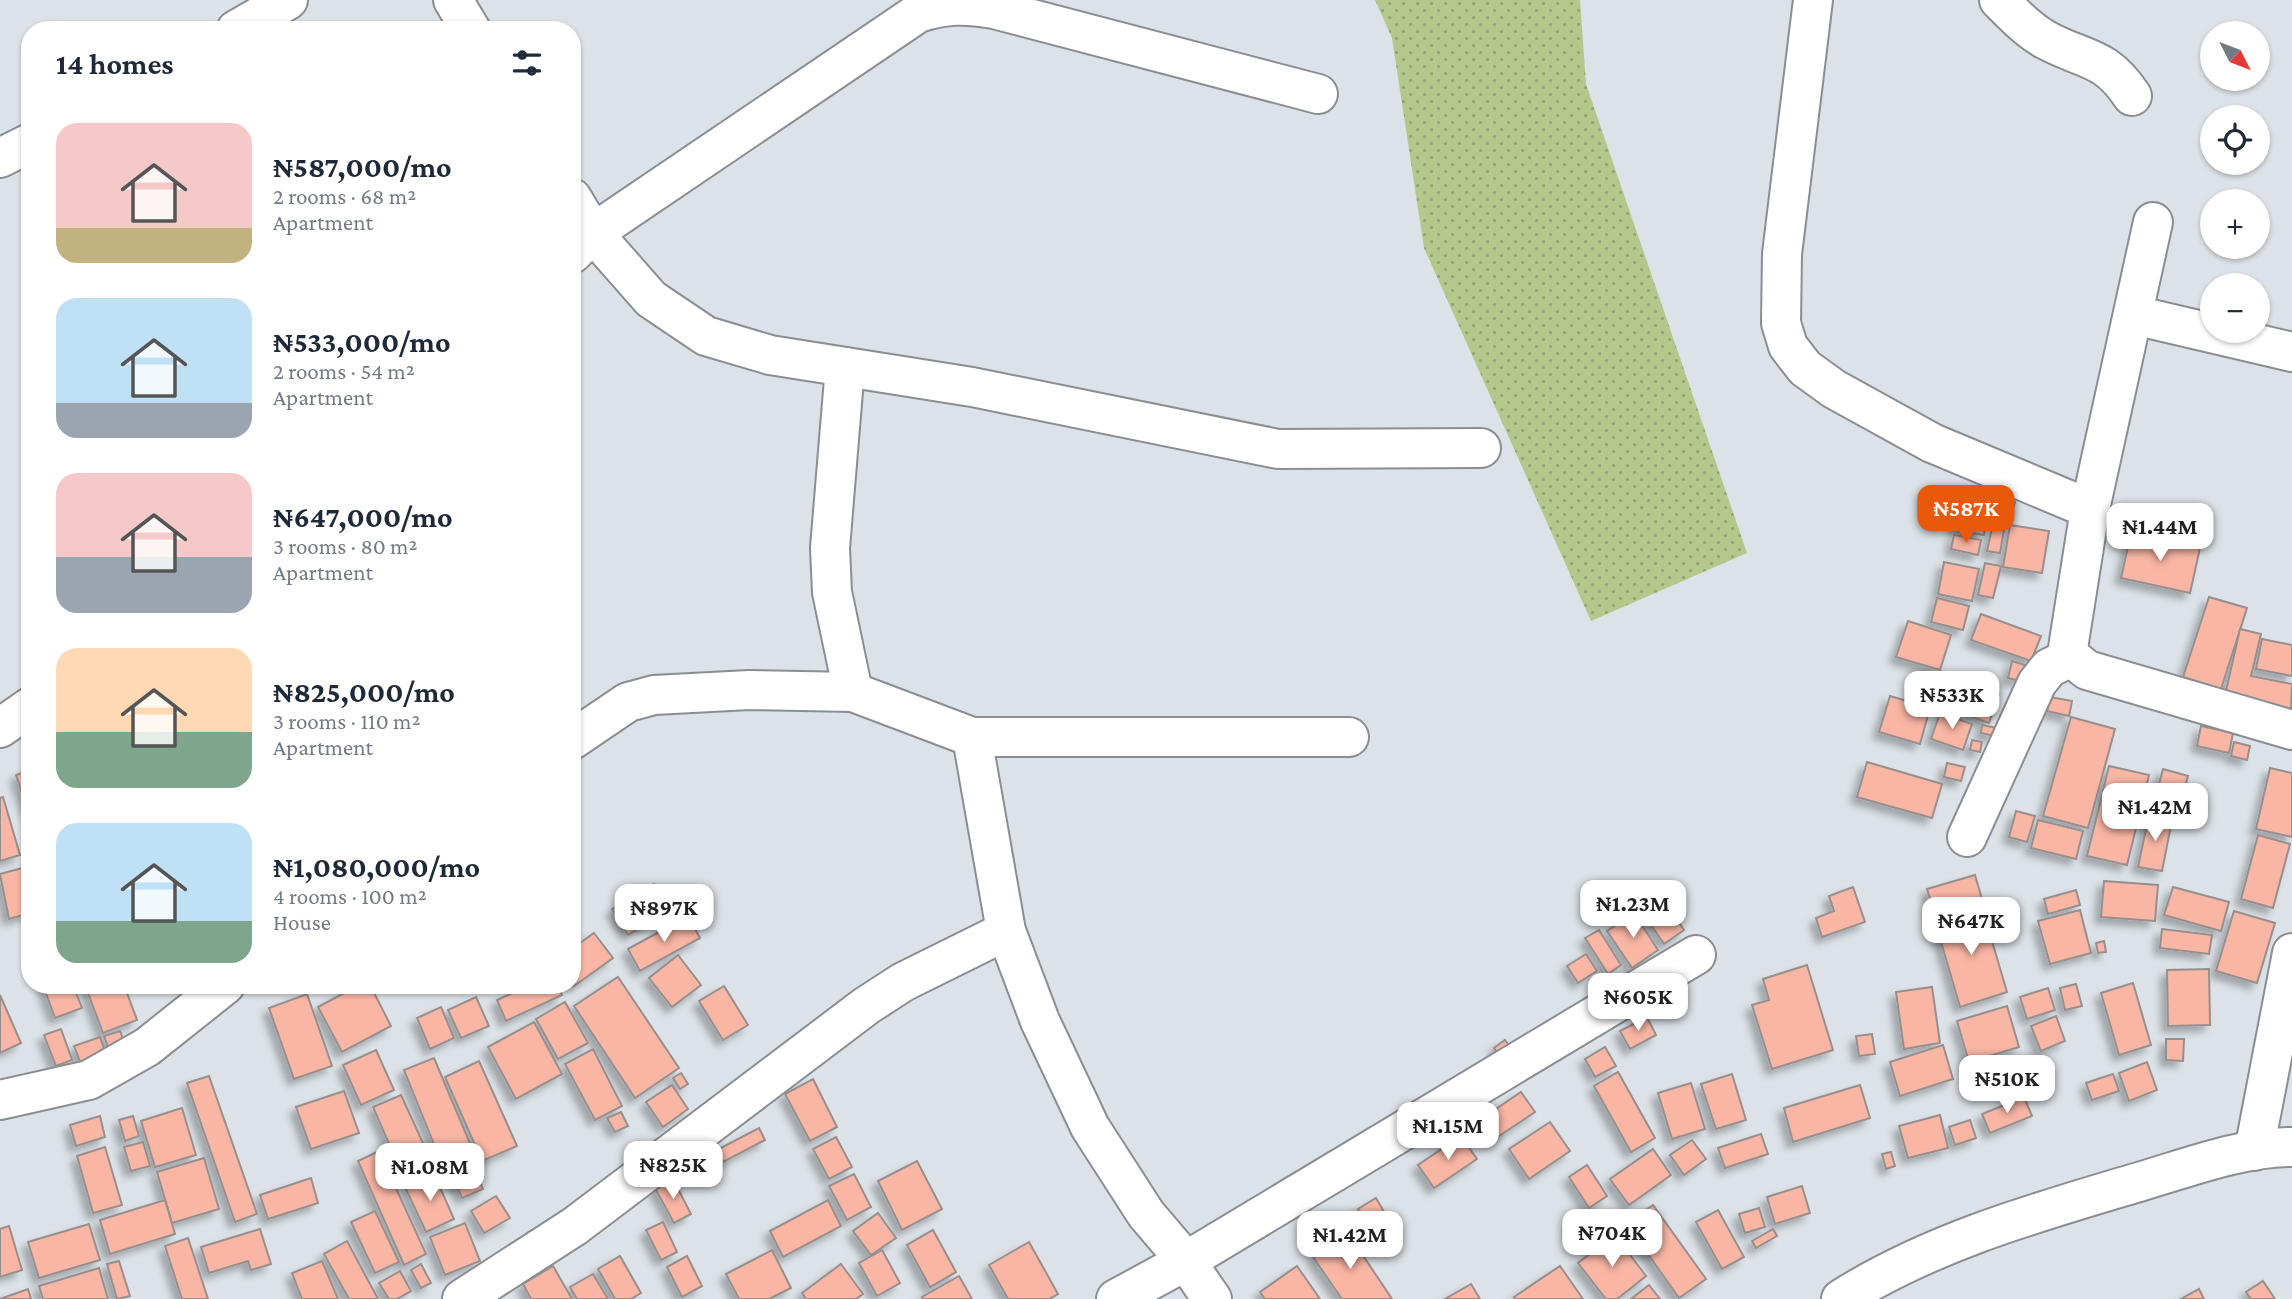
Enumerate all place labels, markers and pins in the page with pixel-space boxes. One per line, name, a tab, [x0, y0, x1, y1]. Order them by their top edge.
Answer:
pin: ₦587K	[1917, 486, 2015, 545]
pin: ₦1.44M	[2103, 504, 2217, 563]
pin: ₦533K	[1903, 672, 2001, 731]
pin: ₦1.42M	[2098, 784, 2212, 843]
pin: ₦1.23M	[1576, 880, 1690, 940]
pin: ₦897K	[615, 884, 713, 944]
pin: ₦647K	[1922, 898, 2020, 957]
pin: ₦605K	[1589, 974, 1687, 1033]
pin: ₦510K	[1958, 1056, 2056, 1115]
pin: ₦1.15M	[1391, 1102, 1505, 1162]
pin: ₦825K	[624, 1142, 722, 1201]
pin: ₦1.08M	[373, 1144, 487, 1203]
pin: ₦704K	[1563, 1210, 1661, 1269]
pin: ₦1.42M	[1293, 1212, 1407, 1271]

